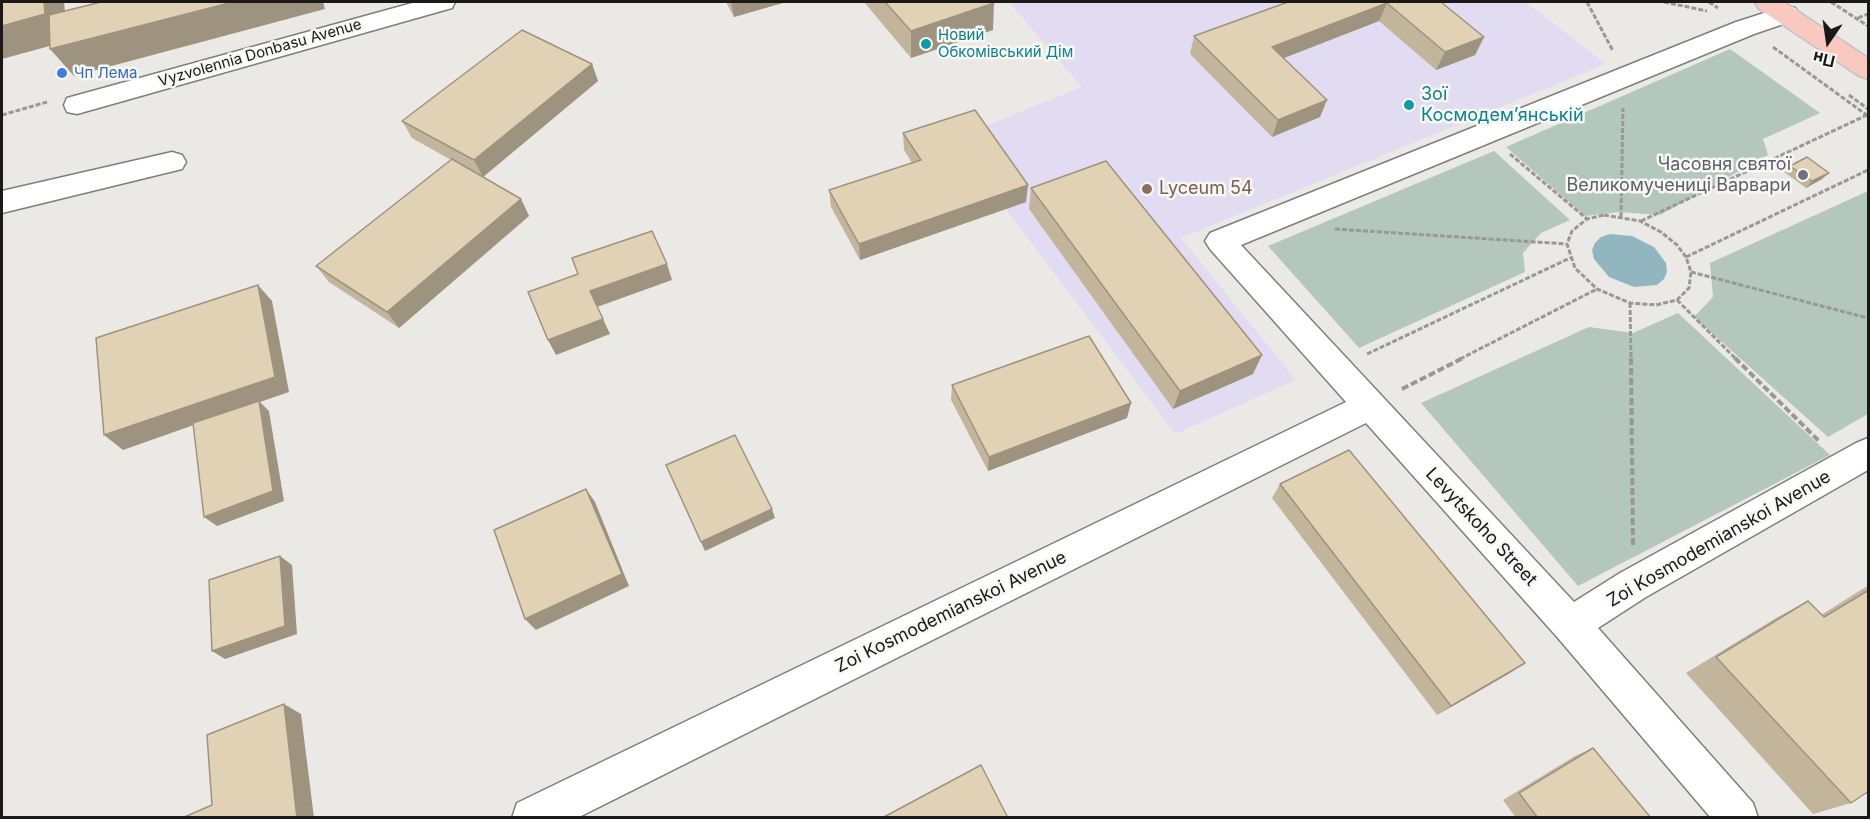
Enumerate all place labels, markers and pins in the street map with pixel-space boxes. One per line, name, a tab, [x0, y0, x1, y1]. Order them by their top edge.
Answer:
place label: Новий Обкомівський Дім	[938, 26, 1073, 61]
marker: Новий Обкомівський Дім	[919, 37, 933, 51]
place label: Чп Лема	[74, 64, 137, 82]
marker: Чп Лема	[55, 66, 69, 80]
place label: Зої Космодем’янській	[1421, 84, 1584, 127]
marker: Зої Космодем’янській	[1402, 98, 1416, 112]
place label: Часовня святої Великомучениці Варвари	[1567, 154, 1791, 196]
marker: Часовня святої Великомучениці Варвари	[1796, 168, 1810, 182]
place label: Lyceum 54	[1159, 178, 1253, 200]
marker: Lyceum 54	[1140, 182, 1154, 196]

